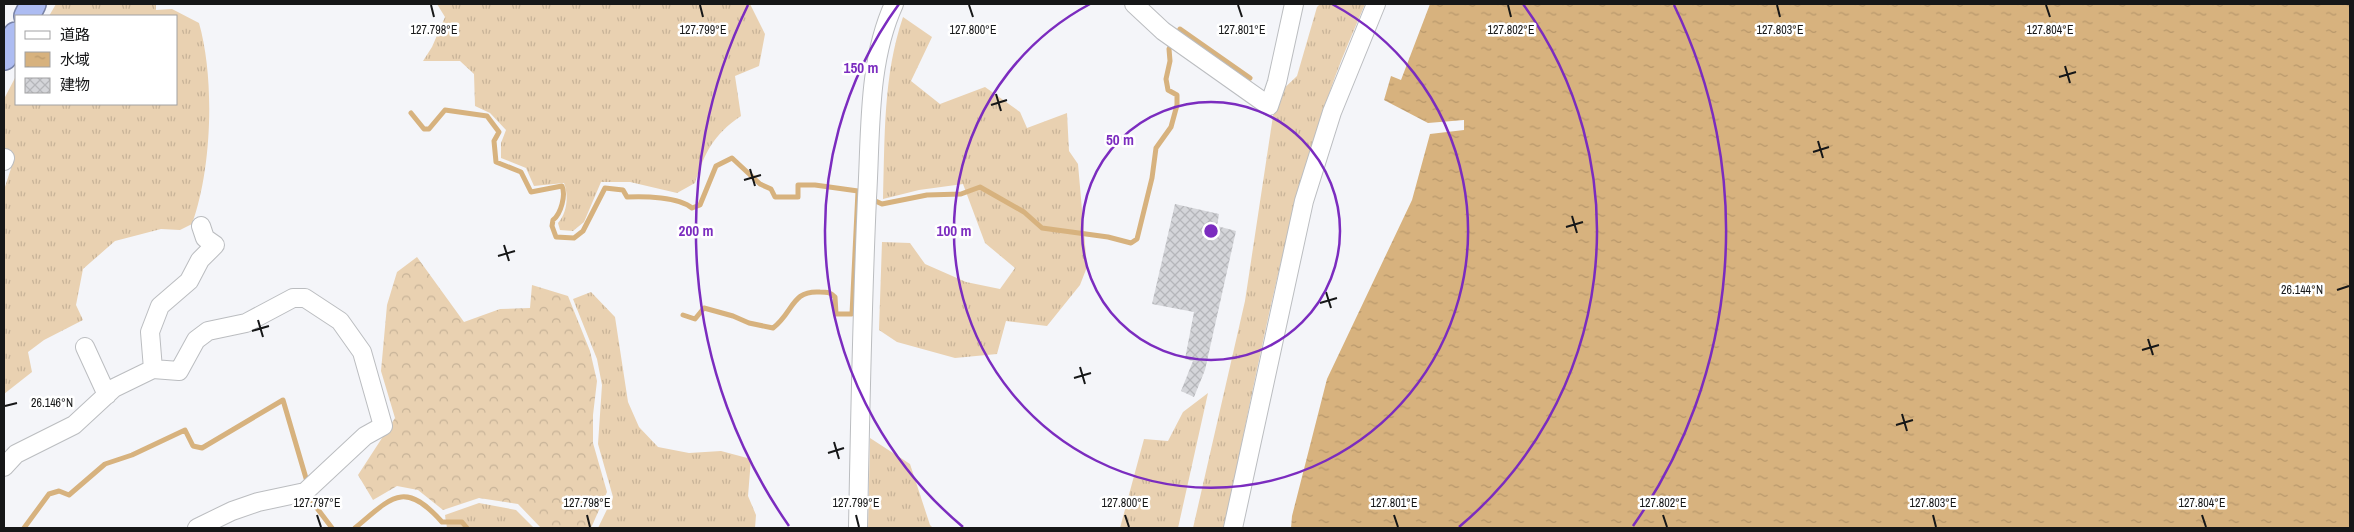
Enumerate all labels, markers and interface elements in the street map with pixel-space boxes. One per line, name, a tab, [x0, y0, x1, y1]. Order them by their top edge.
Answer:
legend	[15, 15, 178, 105]
text: 127.798°E	[411, 22, 457, 38]
text: 127.799°E	[680, 22, 726, 38]
text: 127.800°E	[950, 22, 996, 38]
text: 127.801°E	[1219, 22, 1265, 38]
text: 127.802°E	[1488, 22, 1534, 38]
text: 127.803°E	[1757, 22, 1803, 38]
text: 127.804°E	[2027, 22, 2073, 38]
text: 道路	[60, 24, 90, 45]
text: 水域	[60, 49, 90, 70]
text: 150 m	[844, 57, 878, 78]
text: 建物	[60, 74, 90, 95]
text: 50 m	[1106, 129, 1134, 150]
text: 200 m	[679, 220, 713, 241]
text: 100 m	[937, 220, 971, 241]
centre of rings	[1202, 222, 1220, 240]
text: 26.144°N	[2281, 282, 2323, 298]
text: 26.146°N	[31, 395, 73, 411]
text: 127.797°E	[294, 495, 340, 511]
text: 127.798°E	[564, 495, 610, 511]
text: 127.799°E	[833, 495, 879, 511]
text: 127.800°E	[1102, 495, 1148, 511]
text: 127.801°E	[1371, 495, 1417, 511]
text: 127.802°E	[1640, 495, 1686, 511]
text: 127.803°E	[1910, 495, 1956, 511]
text: 127.804°E	[2179, 495, 2225, 511]

